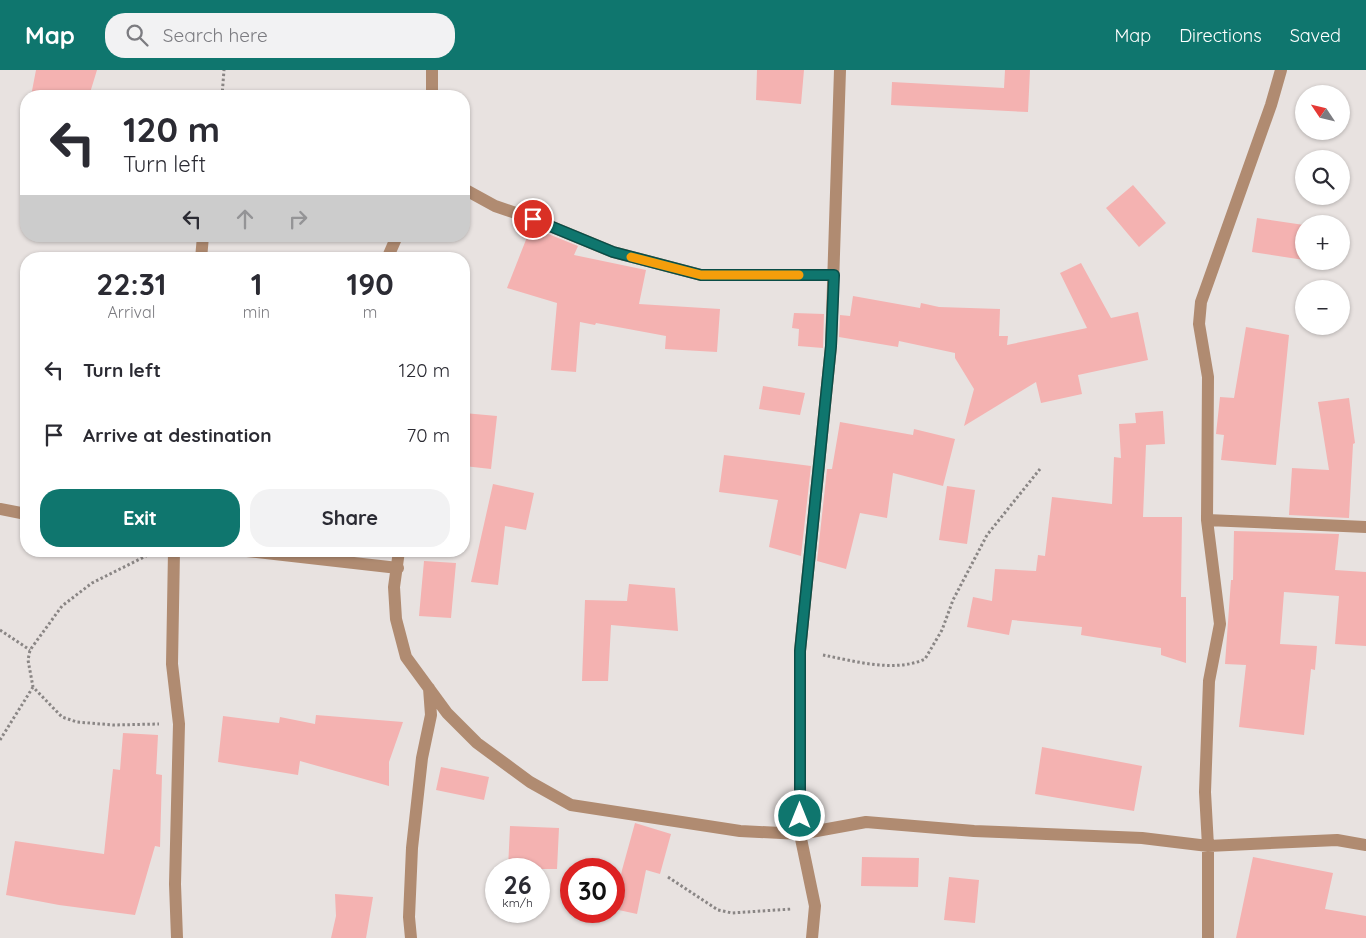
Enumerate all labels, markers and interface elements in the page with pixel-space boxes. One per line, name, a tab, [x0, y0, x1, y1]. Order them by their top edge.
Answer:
search box	[105, 13, 455, 58]
text: Map	[25, 20, 75, 50]
icon: search	[123, 21, 151, 49]
text: Search here	[163, 23, 268, 47]
text: Map	[1114, 24, 1151, 47]
text: Directions	[1179, 24, 1262, 47]
text: Saved	[1290, 24, 1341, 47]
north arrow	[1295, 85, 1350, 140]
map controls	[1295, 85, 1350, 335]
text: 120 m	[123, 107, 220, 151]
icon: left	[40, 110, 105, 175]
text: Turn left	[123, 150, 206, 178]
button: search	[1295, 150, 1350, 205]
pin	[512, 198, 554, 240]
icon: left	[178, 205, 206, 233]
icon: ahead	[231, 205, 259, 233]
icon: right	[284, 205, 312, 233]
icon: arrive	[519, 205, 547, 233]
button: +	[1295, 215, 1350, 270]
text: 22:31	[96, 265, 166, 303]
text: 1	[251, 265, 262, 303]
text: 190	[346, 265, 394, 303]
button: −	[1295, 280, 1350, 335]
text: Arrival	[107, 302, 155, 322]
text: min	[243, 302, 270, 322]
text: m	[363, 302, 377, 322]
icon: left	[40, 356, 68, 384]
text: Turn left	[83, 358, 161, 382]
text: 120 m	[399, 358, 450, 382]
icon: arrive	[40, 421, 68, 449]
text: Arrive at destination	[83, 423, 272, 447]
text: 70 m	[406, 423, 450, 447]
button: Exit	[40, 489, 240, 547]
button: Share	[250, 489, 450, 547]
position arrow	[773, 789, 825, 841]
speed limit sign: 30	[560, 858, 625, 923]
text: 26	[503, 869, 532, 900]
text: km/h	[502, 895, 533, 910]

